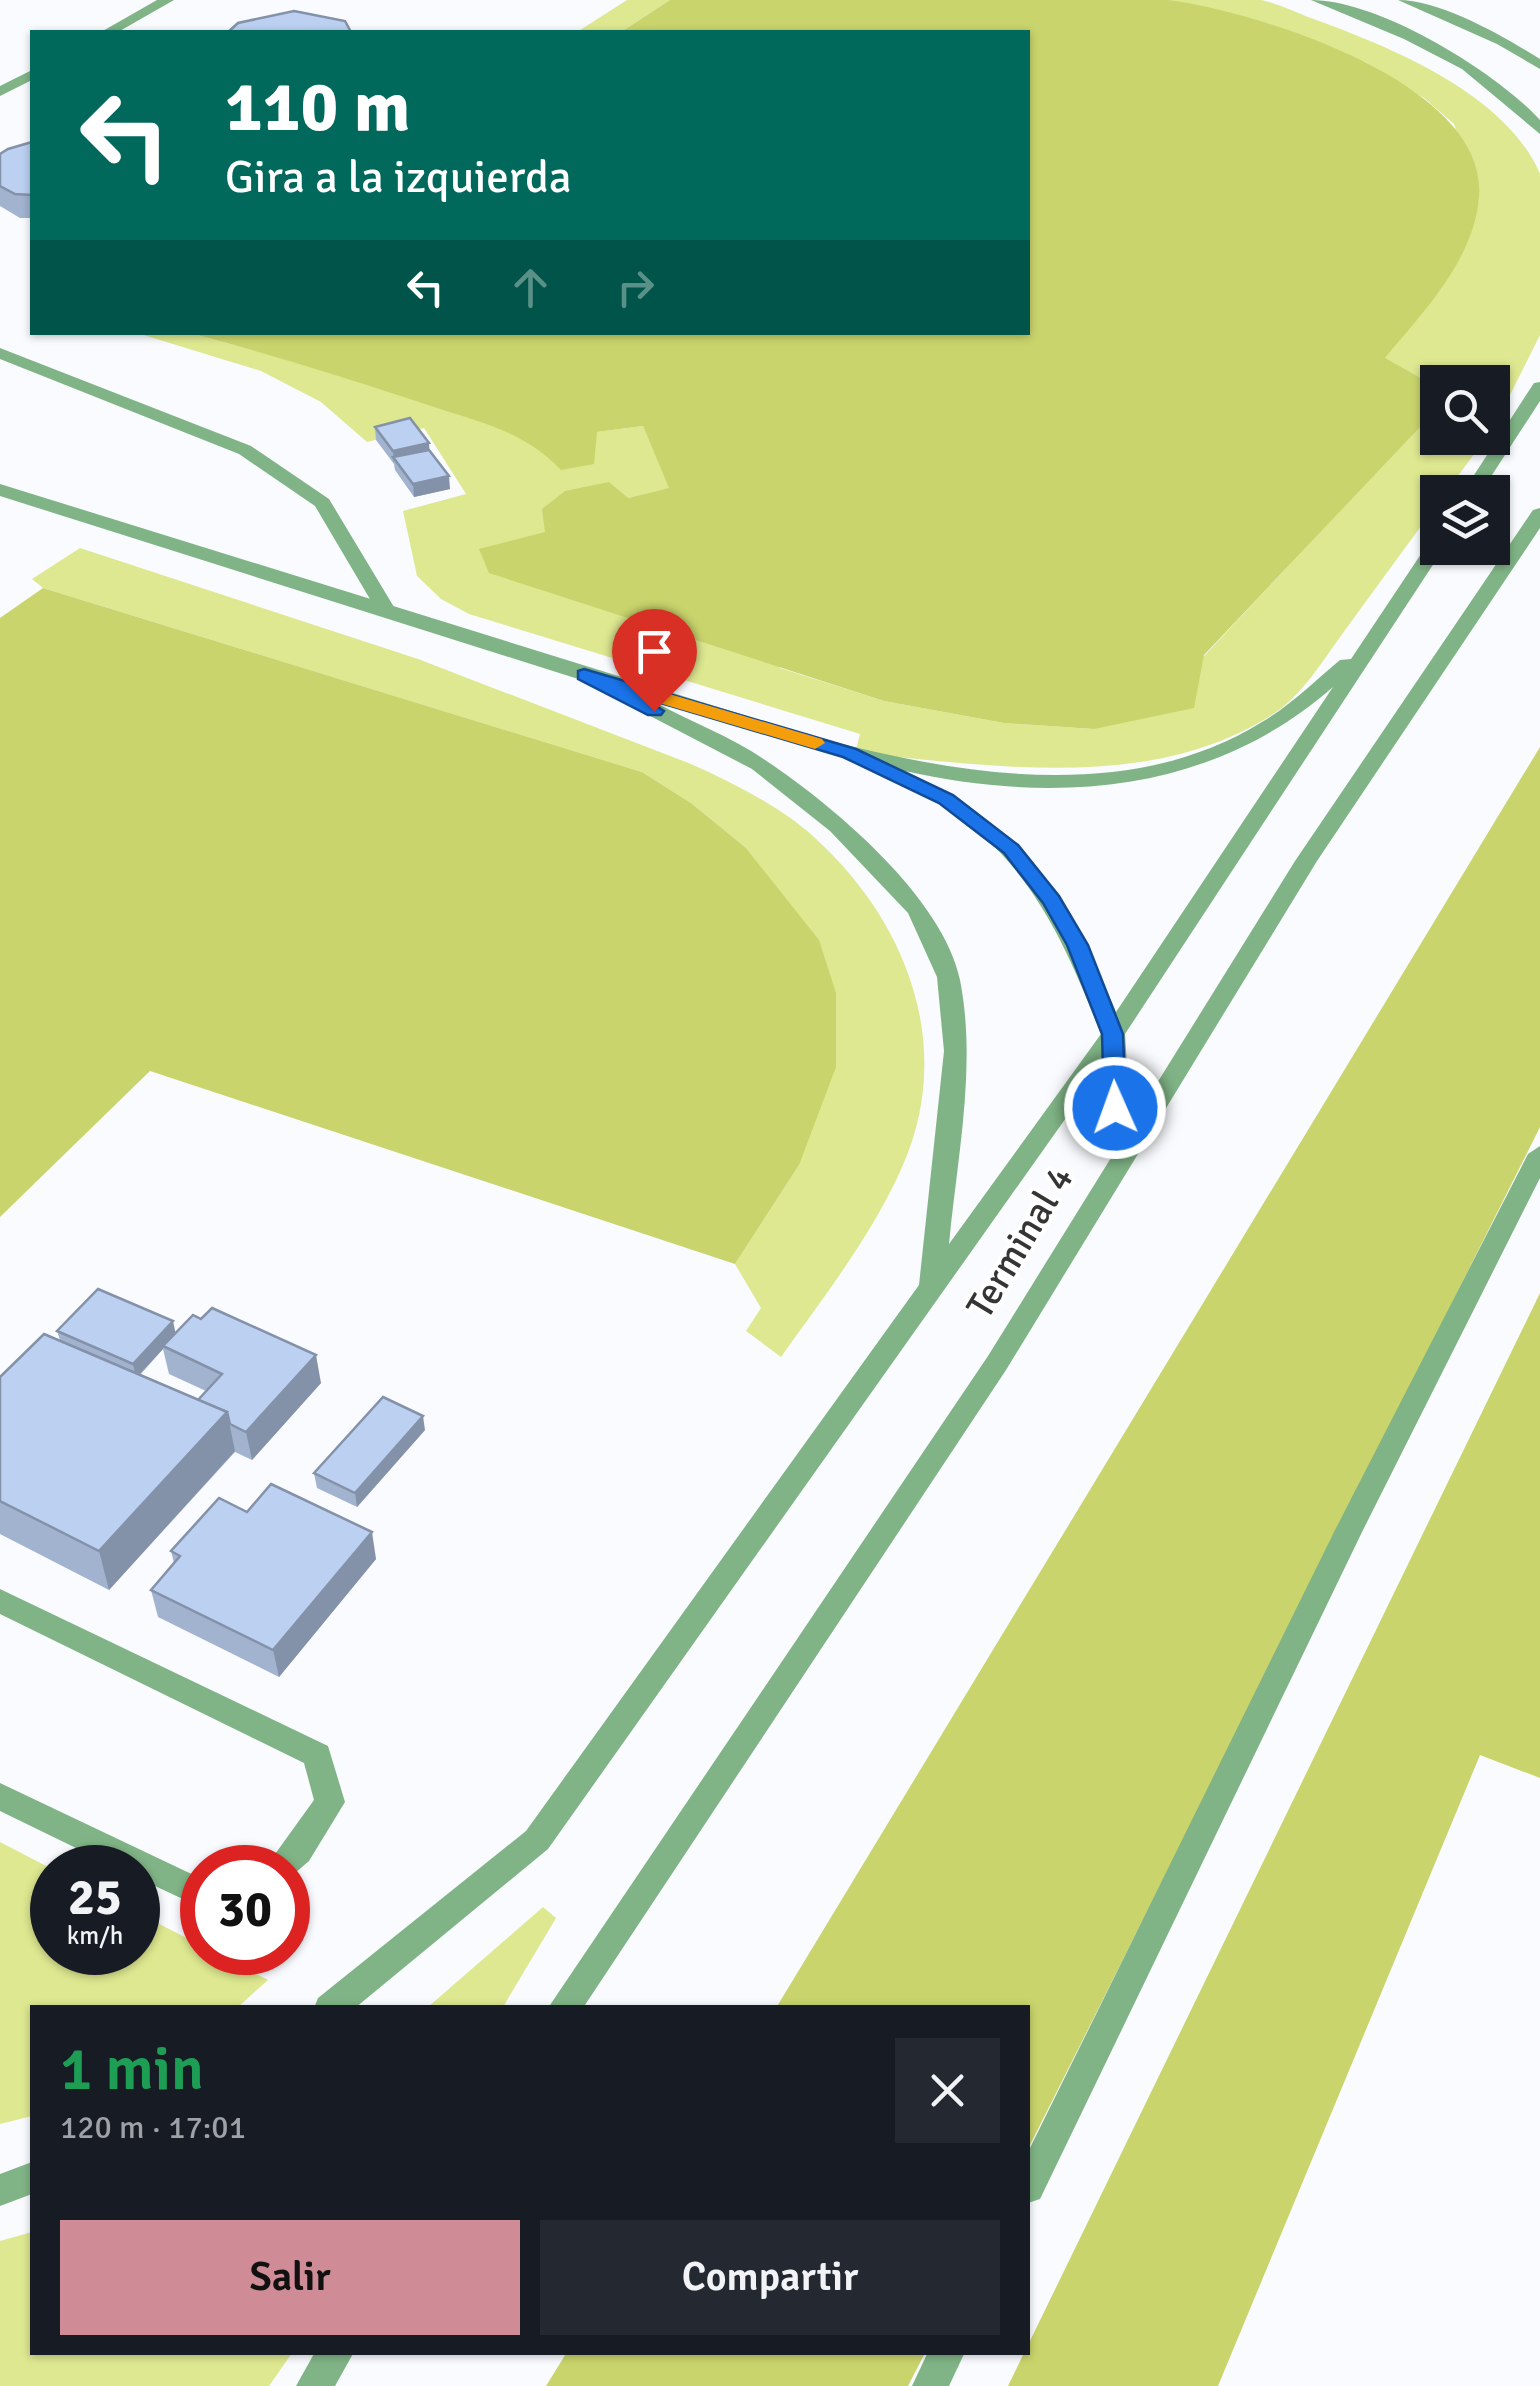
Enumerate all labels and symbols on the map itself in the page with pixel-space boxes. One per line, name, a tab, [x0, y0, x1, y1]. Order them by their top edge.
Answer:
pin	[612, 609, 697, 712]
position arrow	[1063, 1056, 1167, 1160]
street label: Terminal 4	[956, 1157, 1084, 1327]
speed limit sign: 30	[180, 1845, 310, 1975]

